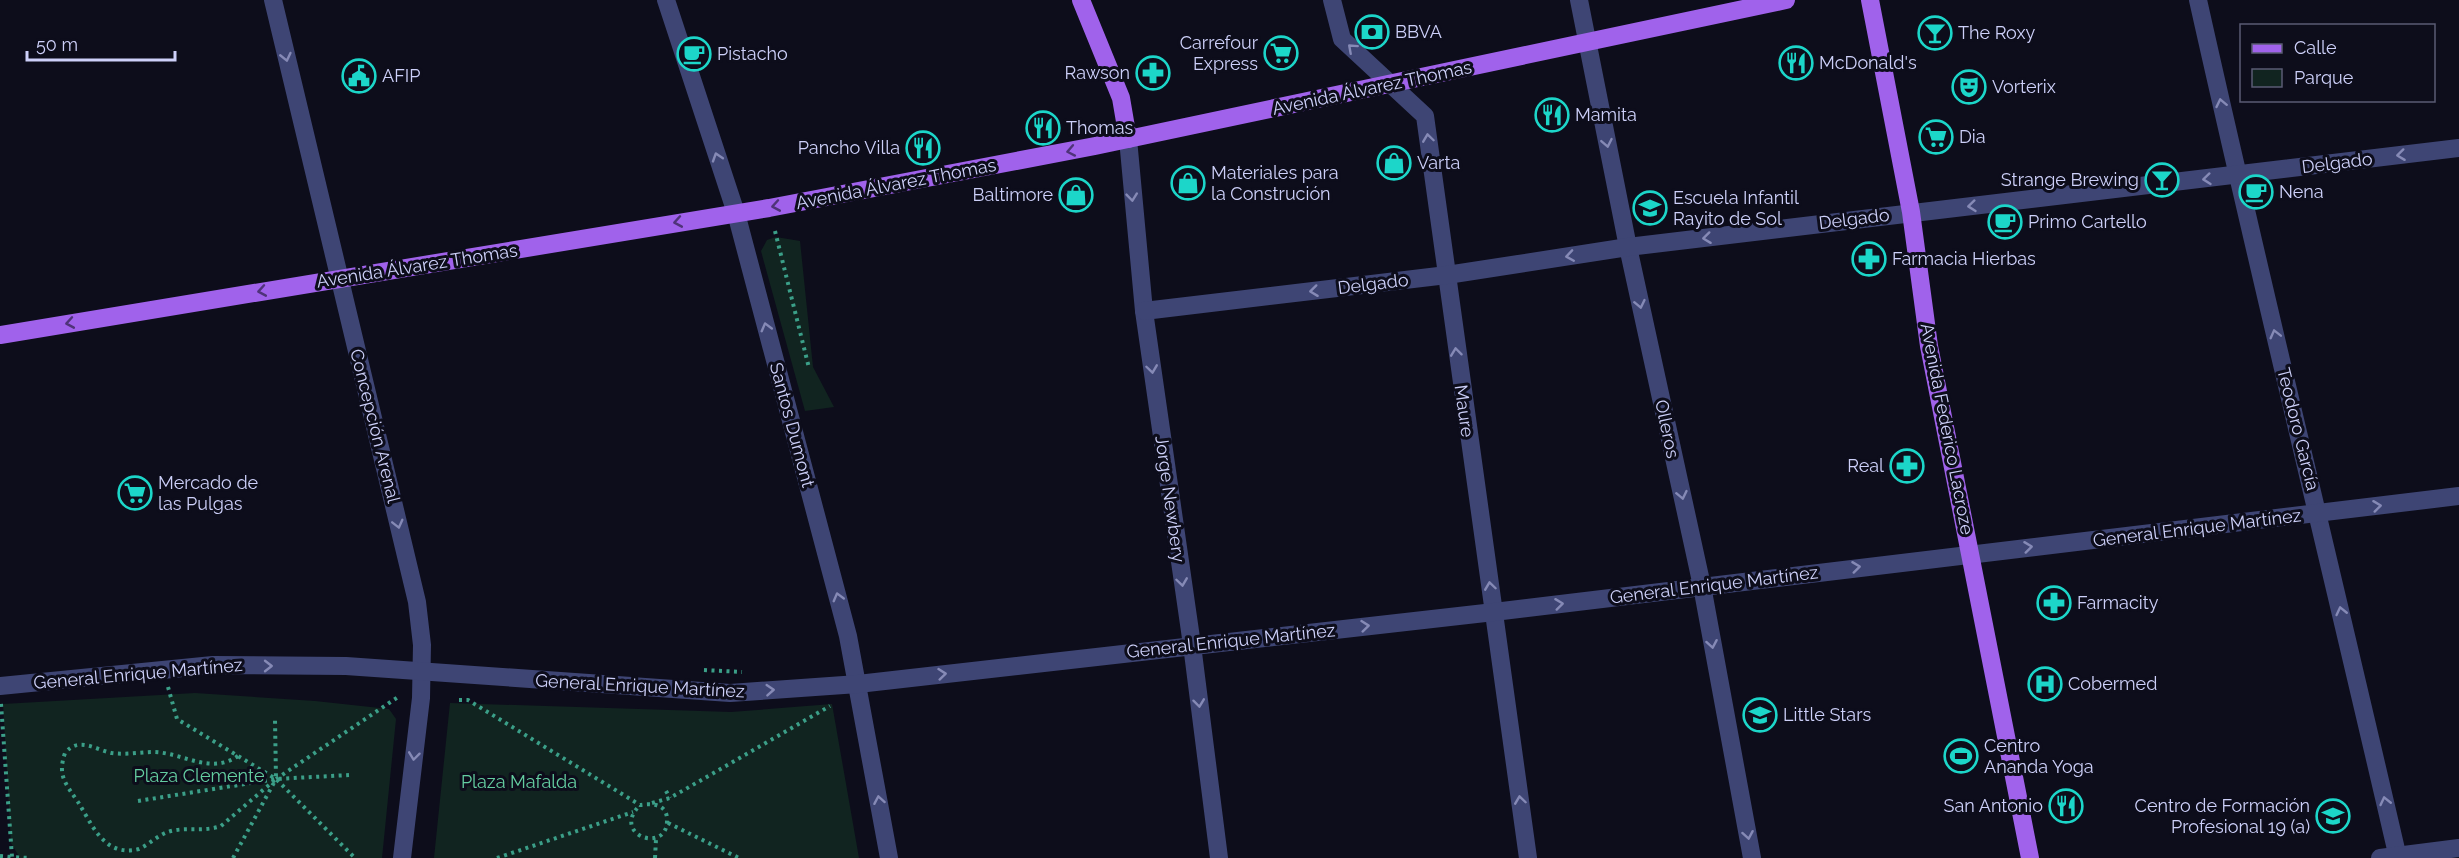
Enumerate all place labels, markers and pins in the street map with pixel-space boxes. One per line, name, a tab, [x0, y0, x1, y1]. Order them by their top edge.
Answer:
bank icon: BBVA	[1354, 14, 1390, 50]
bar icon: The Roxy	[1917, 15, 1953, 51]
place label: BBVA	[1395, 21, 1442, 42]
place label: The Roxy	[1958, 22, 2035, 43]
place label: Carrefour Express	[1180, 32, 1259, 74]
supermarket icon: Carrefour Express	[1263, 35, 1299, 71]
cafe icon: Pistacho	[676, 36, 712, 72]
place label: Pistacho	[717, 43, 788, 64]
restaurant icon: McDonald's	[1778, 45, 1814, 81]
place label: McDonald's	[1819, 52, 1917, 73]
pharmacy icon: Rawson	[1135, 55, 1171, 91]
public building icon: AFIP	[341, 58, 377, 94]
place label: Rawson	[1065, 62, 1130, 83]
place label: AFIP	[382, 65, 420, 86]
theatre icon: Vorterix	[1951, 69, 1987, 105]
place label: Vorterix	[1992, 76, 2056, 97]
restaurant icon: Mamita	[1534, 97, 1570, 133]
place label: Mamita	[1575, 104, 1637, 125]
restaurant icon: Thomas	[1025, 110, 1061, 146]
place label: Thomas	[1066, 117, 1134, 138]
supermarket icon: Dia	[1918, 119, 1954, 155]
place label: Dia	[1959, 126, 1986, 147]
restaurant icon: Pancho Villa	[905, 130, 941, 166]
place label: Pancho Villa	[798, 137, 900, 158]
shop icon: Varta	[1376, 145, 1412, 181]
place label: Varta	[1417, 152, 1460, 173]
place label: Materiales para la Construción	[1211, 162, 1339, 204]
bar icon: Strange Brewing	[2144, 162, 2180, 198]
shop icon: Materiales para la Construción	[1170, 165, 1206, 201]
place label: Strange Brewing	[2001, 169, 2139, 190]
cafe icon: Nena	[2238, 174, 2274, 210]
shop icon: Baltimore	[1058, 177, 1094, 213]
place label: Nena	[2279, 181, 2324, 202]
place label: Baltimore	[973, 184, 1053, 205]
place label: Escuela Infantil Rayito de Sol	[1673, 187, 1799, 229]
school or university icon: Escuela Infantil Rayito de Sol	[1632, 190, 1668, 226]
cafe icon: Primo Cartello	[1987, 204, 2023, 240]
place label: Primo Cartello	[2028, 211, 2147, 232]
pharmacy icon: Farmacia Hierbas	[1851, 241, 1887, 277]
place label: Farmacia Hierbas	[1892, 248, 2036, 269]
pharmacy icon: Real	[1889, 448, 1925, 484]
place label: Real	[1847, 455, 1884, 476]
place label: Mercado de las Pulgas	[158, 472, 259, 514]
supermarket icon: Mercado de las Pulgas	[117, 475, 153, 511]
pharmacy icon: Farmacity	[2036, 585, 2072, 621]
place label: Farmacity	[2077, 592, 2159, 613]
hospital icon: Cobermed	[2027, 666, 2063, 702]
place label: Cobermed	[2068, 673, 2157, 694]
school or university icon: Little Stars	[1742, 697, 1778, 733]
place label: Little Stars	[1783, 704, 1871, 725]
place label: Centro Ananda Yoga	[1984, 735, 2094, 777]
sports icon: Centro Ananda Yoga	[1943, 738, 1979, 774]
restaurant icon: San Antonio	[2048, 788, 2084, 824]
place label: San Antonio	[1943, 795, 2043, 816]
place label: Centro de Formación Profesional 19 (a)	[2135, 795, 2310, 837]
school or university icon: Centro de Formación Profesional 19 (a)	[2315, 798, 2351, 834]

